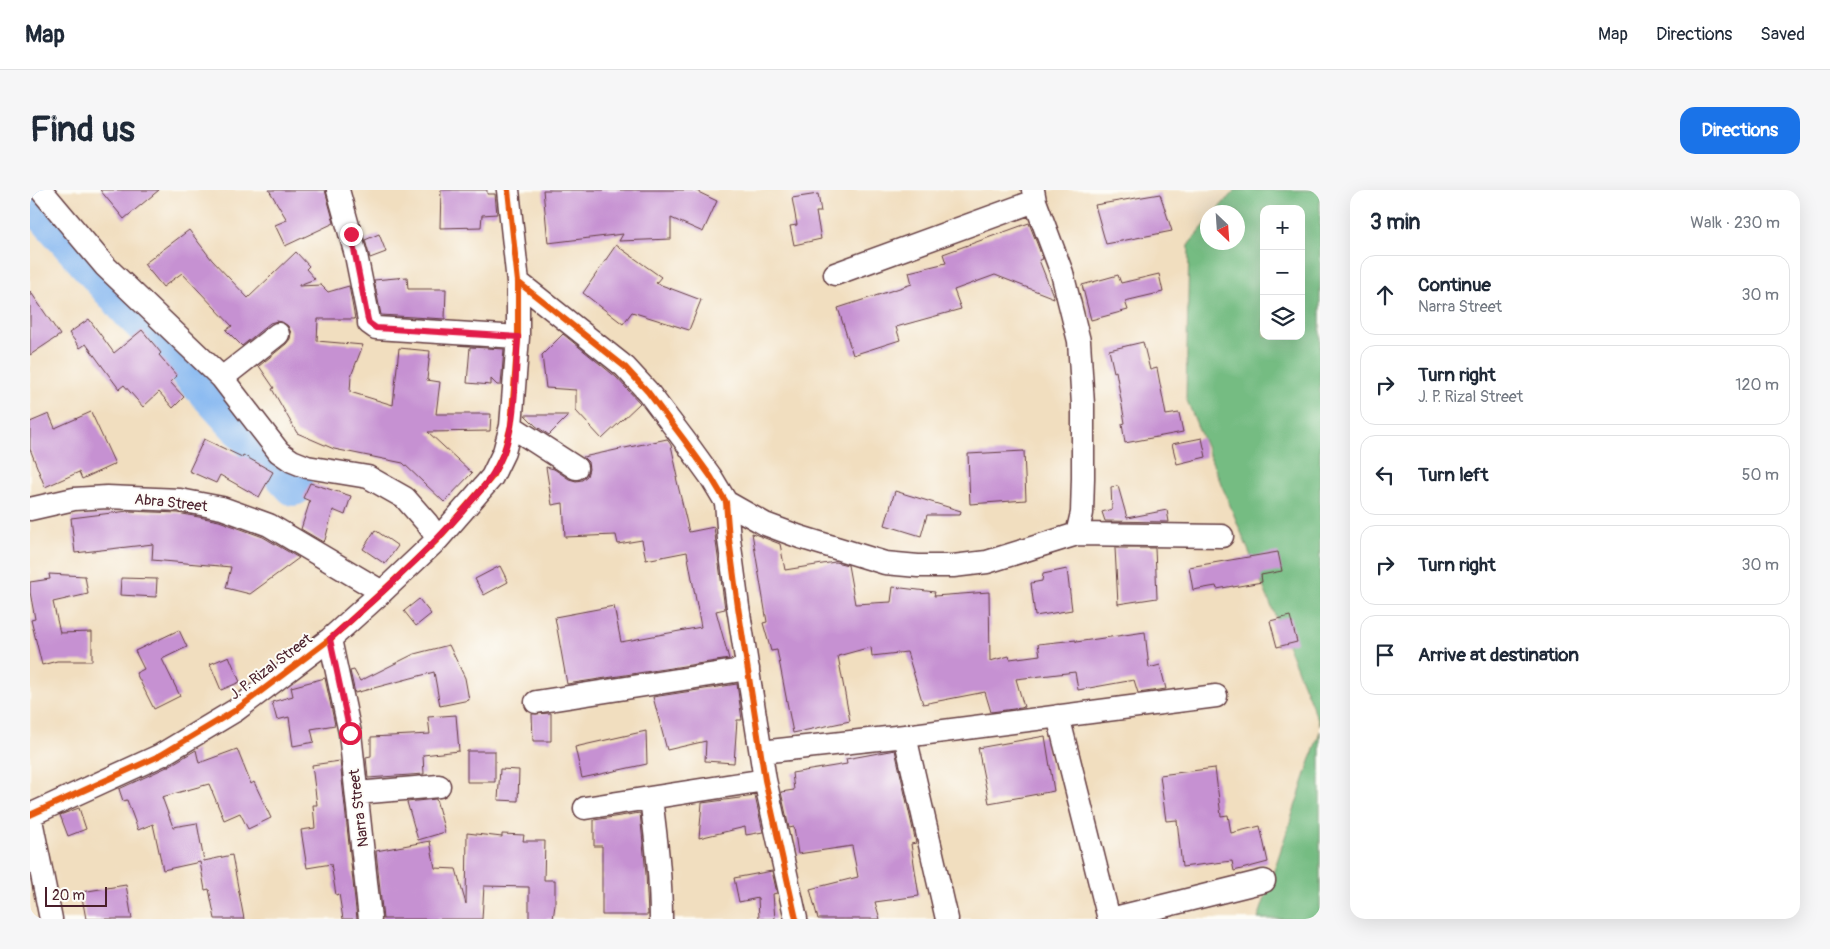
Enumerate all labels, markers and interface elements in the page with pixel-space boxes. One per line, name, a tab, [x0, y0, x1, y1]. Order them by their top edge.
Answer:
text: Map	[25, 20, 65, 49]
text: Map	[1598, 23, 1628, 46]
text: Directions	[1656, 23, 1732, 46]
text: Saved	[1760, 23, 1805, 46]
button: Directions	[1680, 107, 1800, 154]
text: Find us	[30, 108, 135, 152]
north arrow	[1200, 205, 1245, 250]
map controls	[1260, 205, 1305, 340]
button: +	[1260, 205, 1305, 250]
text: 3 min	[1370, 209, 1420, 236]
text: Walk · 230 m	[1690, 213, 1780, 233]
route end	[340, 223, 363, 246]
button: −	[1260, 250, 1305, 295]
text: Continue	[1418, 273, 1491, 297]
icon: ahead	[1371, 281, 1399, 309]
text: 30 m	[1741, 285, 1779, 305]
button: layers	[1260, 295, 1305, 340]
text: Narra Street	[1418, 297, 1502, 317]
text: Turn right	[1418, 363, 1496, 387]
icon: right	[1371, 371, 1399, 399]
text: 120 m	[1735, 375, 1779, 395]
text: J. P. Rizal Street	[1418, 387, 1523, 407]
icon: left	[1371, 461, 1399, 489]
text: Turn left	[1418, 463, 1488, 487]
text: 50 m	[1742, 465, 1779, 485]
street label: Abra Street	[134, 490, 209, 516]
icon: right	[1371, 551, 1399, 579]
text: Turn right	[1418, 553, 1496, 577]
text: 30 m	[1741, 555, 1779, 575]
street label: J. P. Rizal Street	[226, 629, 317, 704]
icon: arrive	[1371, 641, 1399, 669]
text: Arrive at destination	[1418, 643, 1579, 667]
route start	[339, 722, 362, 745]
street label: Narra Street	[345, 767, 373, 848]
scale bar	[45, 884, 108, 907]
text: 20 m	[52, 887, 85, 904]

